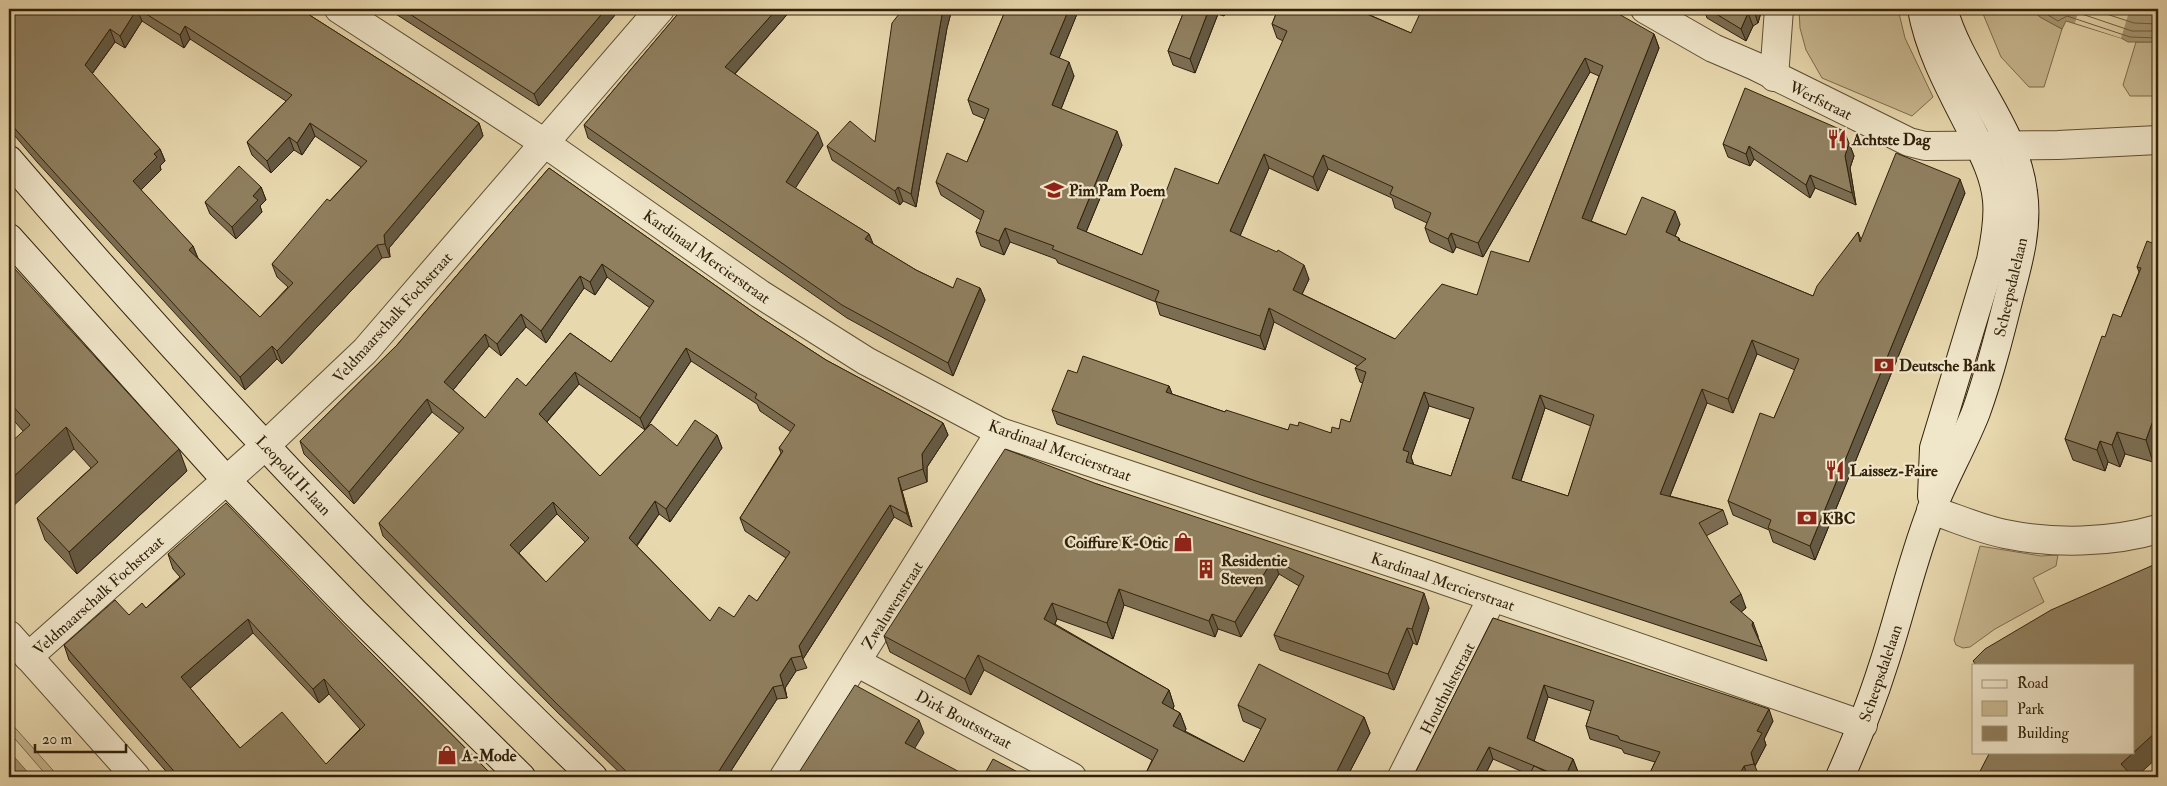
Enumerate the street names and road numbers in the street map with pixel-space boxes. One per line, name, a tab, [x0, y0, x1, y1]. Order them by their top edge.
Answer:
street label: Werfstraat	[1785, 77, 1855, 125]
street label: Kardinaal Mercierstraat	[639, 205, 774, 308]
street label: Scheepsdalelaan	[1990, 236, 2033, 339]
street label: Veldmaarschalk Fochstraat	[329, 248, 457, 387]
street label: Kardinaal Mercierstraat	[985, 416, 1134, 486]
street label: Leopold II-laan	[250, 432, 335, 521]
street label: Veldmaarschalk Fochstraat	[29, 532, 168, 660]
street label: Kardinaal Mercierstraat	[1368, 548, 1517, 616]
street label: Zwaluwenstraat	[858, 558, 928, 653]
street label: Scheepsdalelaan	[1855, 622, 1908, 725]
street label: Houthulststraat	[1416, 639, 1480, 738]
street label: Dirk Boutsstraat	[912, 686, 1015, 754]

